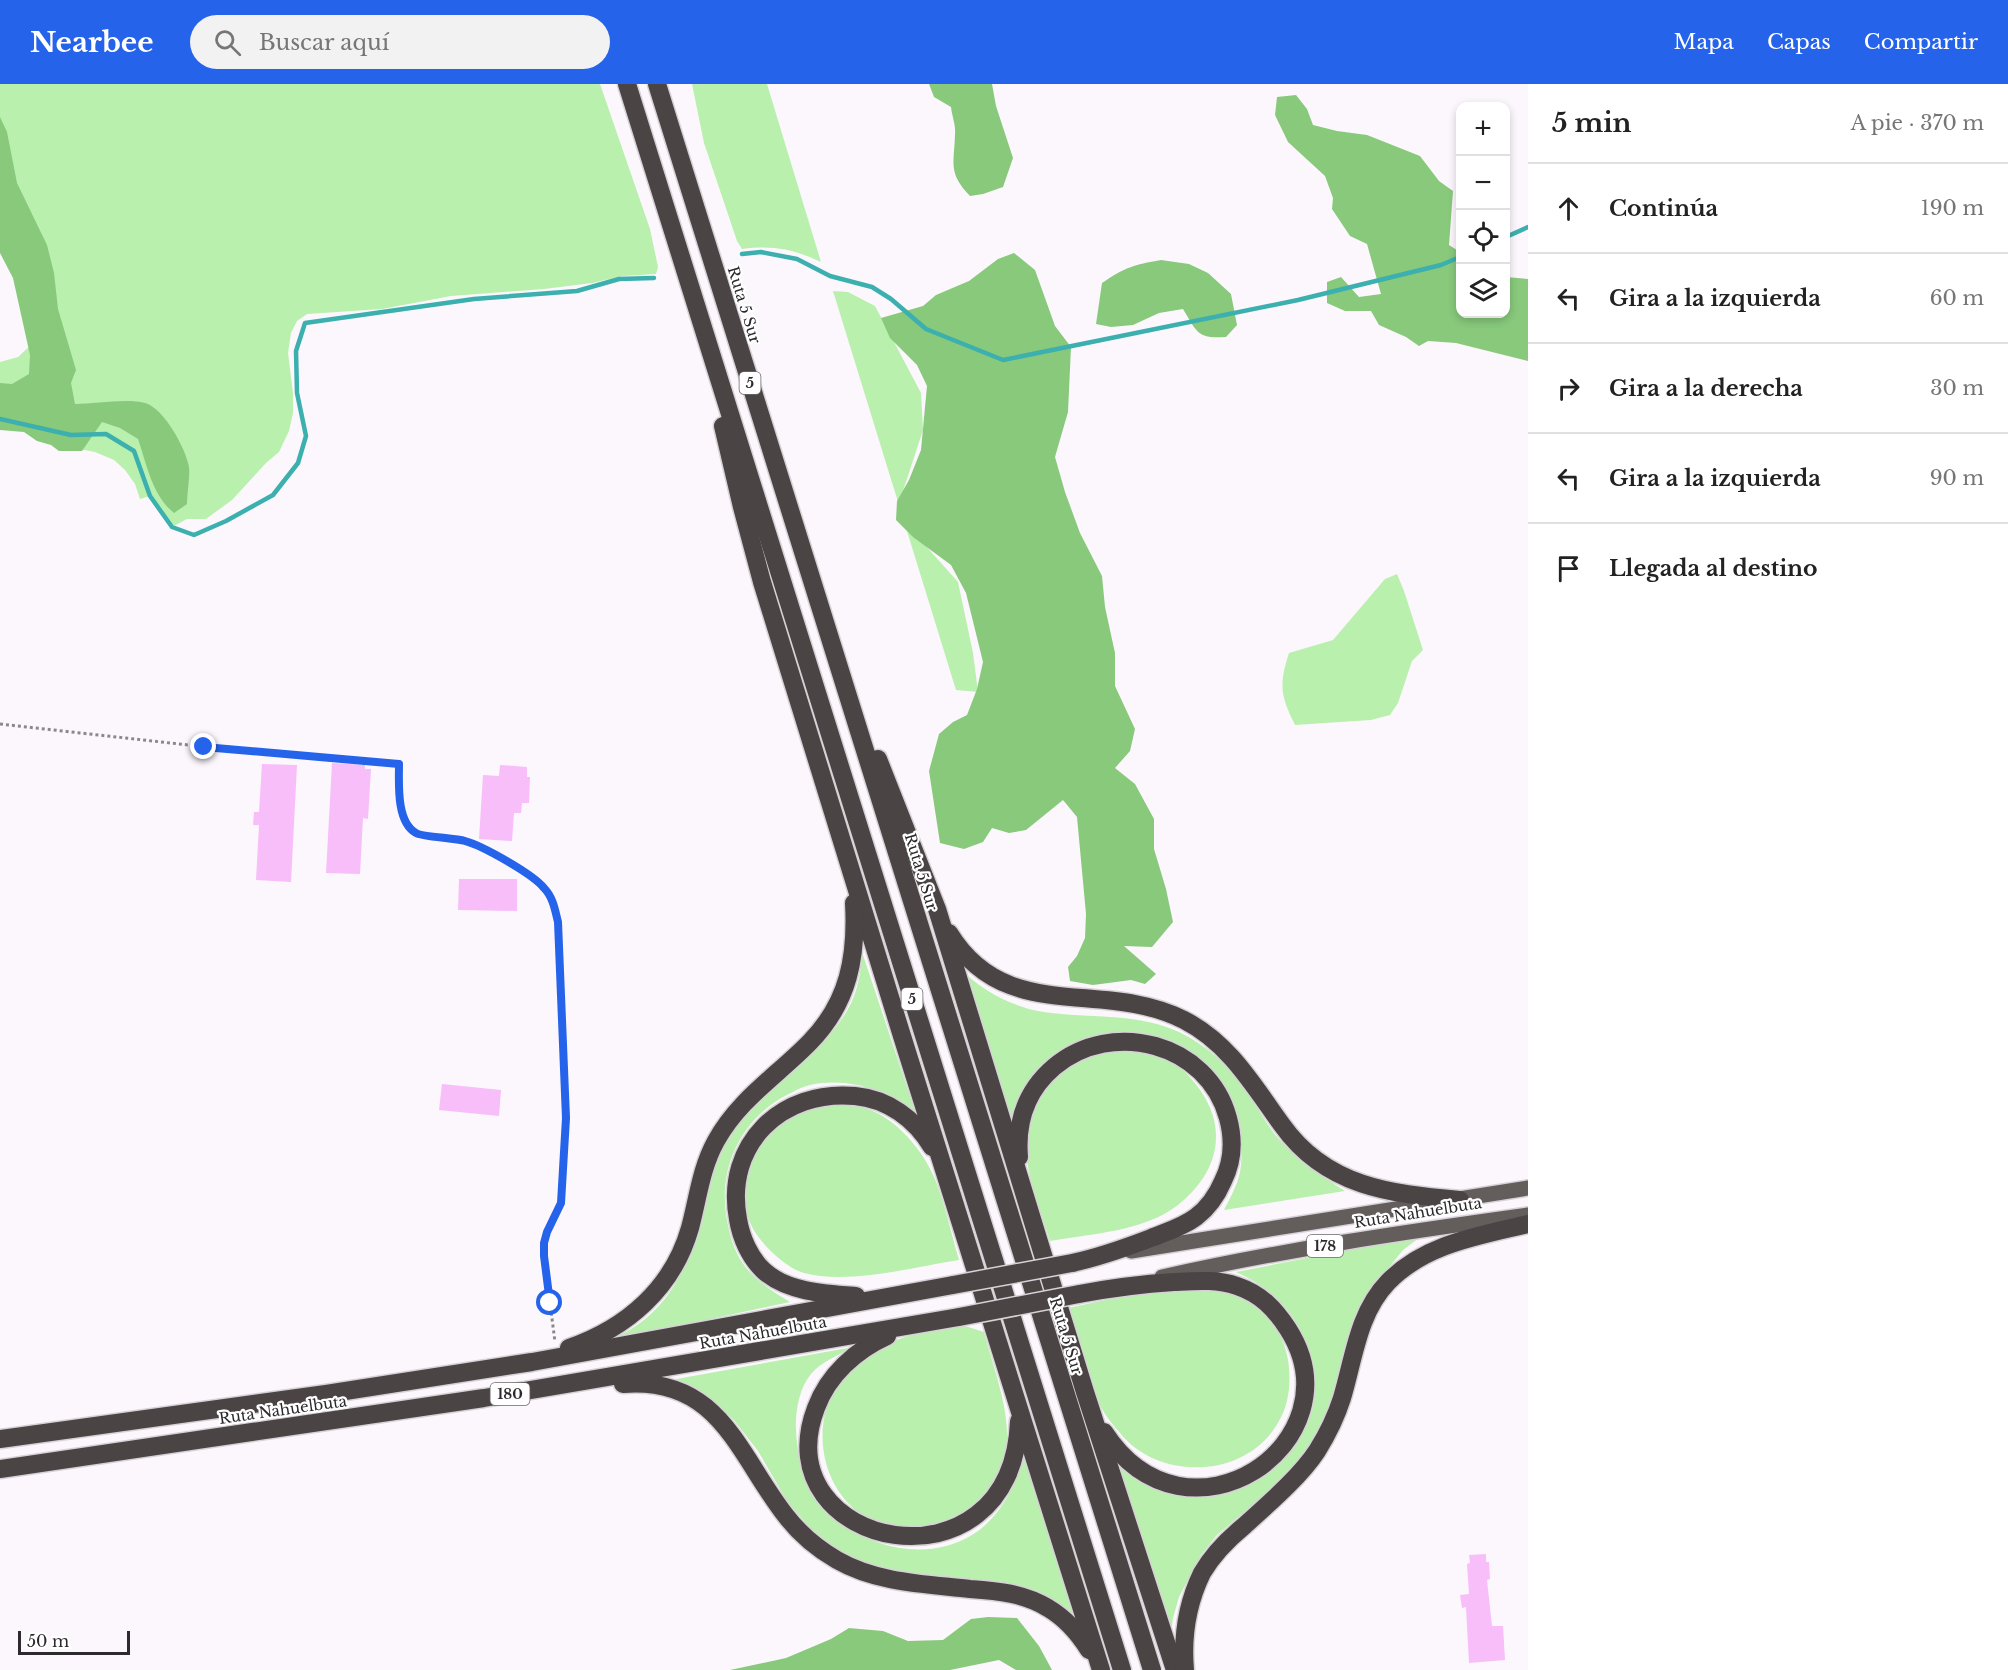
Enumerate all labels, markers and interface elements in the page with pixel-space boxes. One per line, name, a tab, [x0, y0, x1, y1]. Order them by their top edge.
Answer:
search box	[190, 15, 610, 69]
text: Nearbee	[30, 25, 154, 60]
icon: search	[211, 26, 244, 59]
text: Buscar aquí	[259, 29, 389, 56]
text: Mapa	[1674, 29, 1734, 55]
text: Capas	[1767, 29, 1831, 55]
text: Compartir	[1864, 29, 1978, 55]
map controls	[1456, 102, 1510, 318]
button: +	[1456, 102, 1510, 156]
text: 5 min	[1552, 107, 1631, 139]
text: A pie · 370 m	[1851, 111, 1984, 135]
button: −	[1456, 156, 1510, 210]
icon: ahead	[1552, 192, 1585, 225]
text: Continúa	[1609, 195, 1718, 222]
text: 190 m	[1921, 196, 1984, 220]
button: locate	[1456, 210, 1510, 264]
street label: Ruta 5 Sur	[724, 264, 765, 347]
button: layers	[1456, 264, 1510, 318]
icon: left	[1552, 282, 1585, 315]
text: Gira a la izquierda	[1609, 285, 1821, 312]
text: 60 m	[1930, 286, 1984, 310]
road number: 5	[740, 372, 760, 394]
icon: right	[1552, 372, 1585, 405]
text: Gira a la derecha	[1609, 375, 1803, 402]
text: 30 m	[1930, 376, 1984, 400]
icon: left	[1552, 462, 1585, 495]
text: Gira a la izquierda	[1609, 465, 1821, 492]
text: 90 m	[1930, 466, 1984, 490]
icon: arrive	[1552, 552, 1585, 585]
text: Llegada al destino	[1609, 555, 1818, 582]
route end	[190, 733, 216, 759]
street label: Ruta 5 Sur	[901, 831, 942, 914]
road number: 5	[902, 988, 922, 1010]
street label: Ruta Nahuelbuta	[1353, 1193, 1484, 1232]
road number: 178	[1307, 1235, 1343, 1257]
route start	[536, 1289, 562, 1315]
street label: Ruta 5 Sur	[1046, 1295, 1087, 1378]
street label: Ruta Nahuelbuta	[698, 1312, 829, 1353]
road number: 180	[490, 1383, 530, 1405]
street label: Ruta Nahuelbuta	[218, 1391, 349, 1428]
scale bar	[18, 1628, 130, 1656]
text: 50 m	[27, 1631, 69, 1651]

